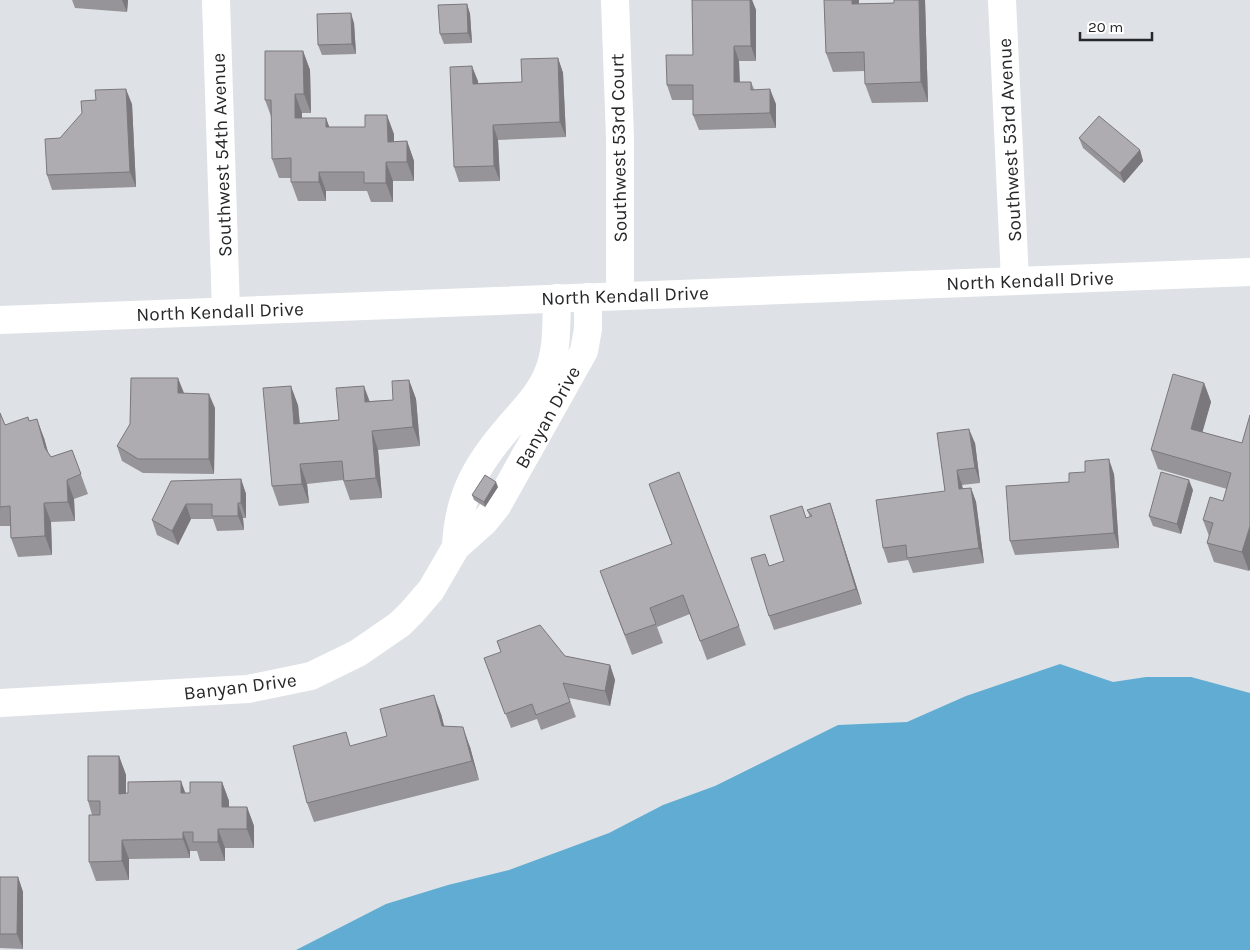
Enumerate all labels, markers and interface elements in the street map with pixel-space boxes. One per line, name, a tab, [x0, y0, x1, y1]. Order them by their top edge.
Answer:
scale bar	[1080, 10, 1152, 42]
text: 20 m	[1088, 18, 1123, 36]
street label: Southwest 53rd Avenue	[994, 37, 1026, 243]
street label: Southwest 54th Avenue	[207, 53, 237, 257]
street label: Southwest 53rd Court	[606, 53, 632, 243]
street label: North Kendall Drive	[946, 267, 1114, 295]
street label: North Kendall Drive	[541, 282, 709, 310]
street label: North Kendall Drive	[136, 298, 304, 326]
street label: Banyan Drive	[511, 363, 585, 472]
street label: Banyan Drive	[183, 669, 298, 705]

